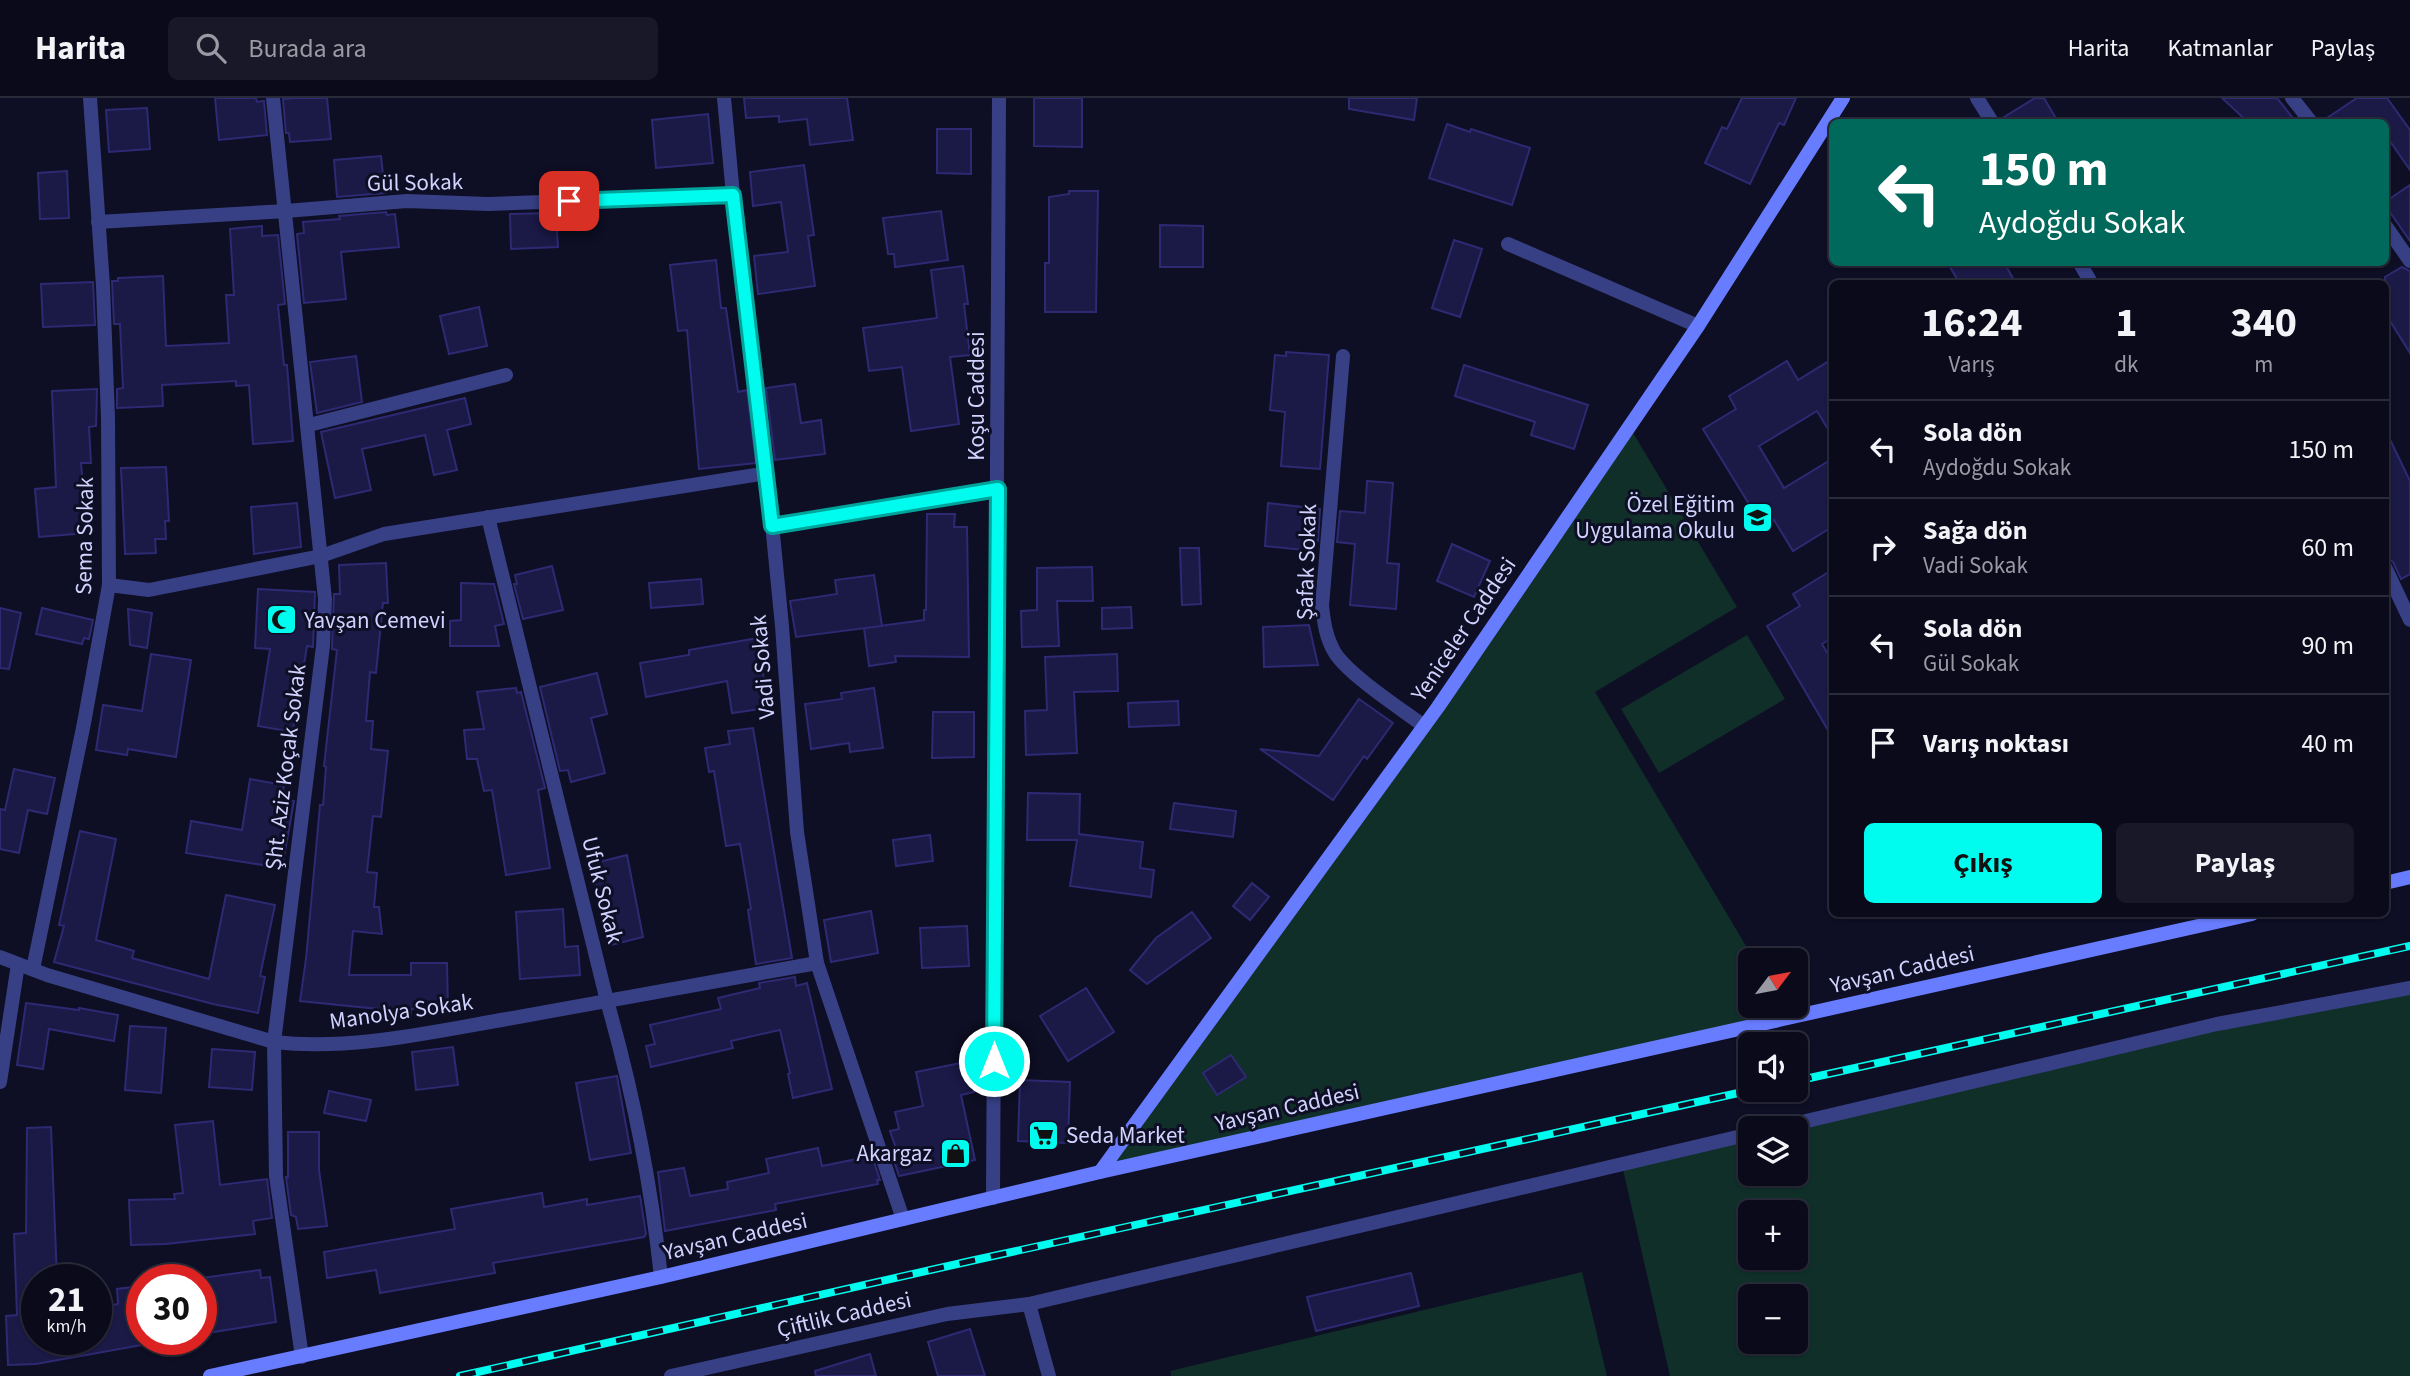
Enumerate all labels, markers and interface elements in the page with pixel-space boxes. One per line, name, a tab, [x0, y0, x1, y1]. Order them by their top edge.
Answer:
search box	[168, 17, 658, 80]
text: Harita	[35, 25, 126, 72]
icon: search	[192, 29, 230, 67]
text: Burada ara	[248, 30, 367, 67]
text: Harita	[2068, 31, 2129, 66]
text: Katmanlar	[2167, 31, 2273, 66]
text: Paylaş	[2311, 31, 2375, 66]
text: 150 m	[1979, 135, 2108, 205]
icon: left	[1864, 147, 1955, 238]
street label: Gül Sokak	[367, 165, 464, 200]
pin	[539, 171, 599, 231]
icon: arrive	[550, 182, 588, 220]
text: Aydoğdu Sokak	[1979, 200, 2185, 246]
text: 16:24	[1921, 293, 2022, 353]
text: 1	[2115, 293, 2137, 353]
text: 340	[2230, 293, 2297, 353]
street label: Koşu Caddesi	[960, 331, 993, 461]
text: Varış	[1949, 348, 1995, 381]
text: dk	[2114, 348, 2138, 381]
text: m	[2254, 348, 2273, 381]
text: Sola dön	[1923, 414, 2022, 451]
icon: left	[1864, 430, 1902, 468]
text: 150 m	[2288, 431, 2354, 468]
text: Aydoğdu Sokak	[1923, 451, 2071, 484]
street label: Sema Sokak	[67, 476, 102, 595]
place label: Özel Eğitim Uygulama Okulu	[1575, 488, 1735, 547]
school or university icon: Özel Eğitim Uygulama Okulu	[1741, 500, 1775, 534]
street label: Şafak Sokak	[1288, 503, 1325, 621]
text: Sağa dön	[1923, 512, 2028, 549]
icon: right	[1864, 528, 1902, 566]
text: 60 m	[2301, 529, 2354, 566]
text: Vadi Sokak	[1923, 549, 2028, 582]
street label: Yeniceler Caddesi	[1402, 550, 1524, 709]
mosque icon: Yavşan Cemevi	[264, 603, 298, 637]
place label: Yavşan Cemevi	[303, 604, 446, 637]
text: Sola dön	[1923, 610, 2022, 647]
street label: Vadi Sokak	[741, 613, 784, 721]
icon: left	[1864, 626, 1902, 664]
text: 90 m	[2301, 627, 2354, 664]
text: Gül Sokak	[1923, 647, 2019, 680]
street label: Şht. Aziz Koçak Sokak	[256, 661, 315, 872]
icon: arrive	[1864, 724, 1902, 762]
text: Varış noktası	[1923, 725, 2069, 762]
text: 40 m	[2301, 725, 2354, 762]
button: Çıkış	[1864, 823, 2102, 903]
button: Paylaş	[2116, 823, 2354, 903]
street label: Ufuk Sokak	[573, 833, 632, 948]
street label: Yavşan Caddesi	[1826, 937, 1977, 1002]
north arrow	[1738, 948, 1808, 1018]
map controls	[1738, 948, 1808, 1354]
street label: Manolya Sokak	[327, 985, 476, 1038]
position arrow	[957, 1024, 1031, 1098]
button: sound	[1738, 1032, 1808, 1102]
street label: Yavşan Caddesi	[1211, 1075, 1362, 1140]
button: layers	[1738, 1116, 1808, 1186]
supermarket icon: Seda Market	[1026, 1118, 1060, 1152]
place label: Seda Market	[1066, 1119, 1185, 1152]
shop icon: Akargaz	[938, 1136, 972, 1170]
place label: Akargaz	[856, 1137, 932, 1170]
button: +	[1738, 1200, 1808, 1270]
street label: Yavşan Caddesi	[659, 1204, 810, 1269]
speed limit sign: 30	[126, 1264, 217, 1355]
text: 21	[48, 1275, 85, 1325]
street label: Çiftlik Caddesi	[774, 1283, 915, 1346]
button: −	[1738, 1284, 1808, 1354]
text: km/h	[47, 1314, 86, 1339]

